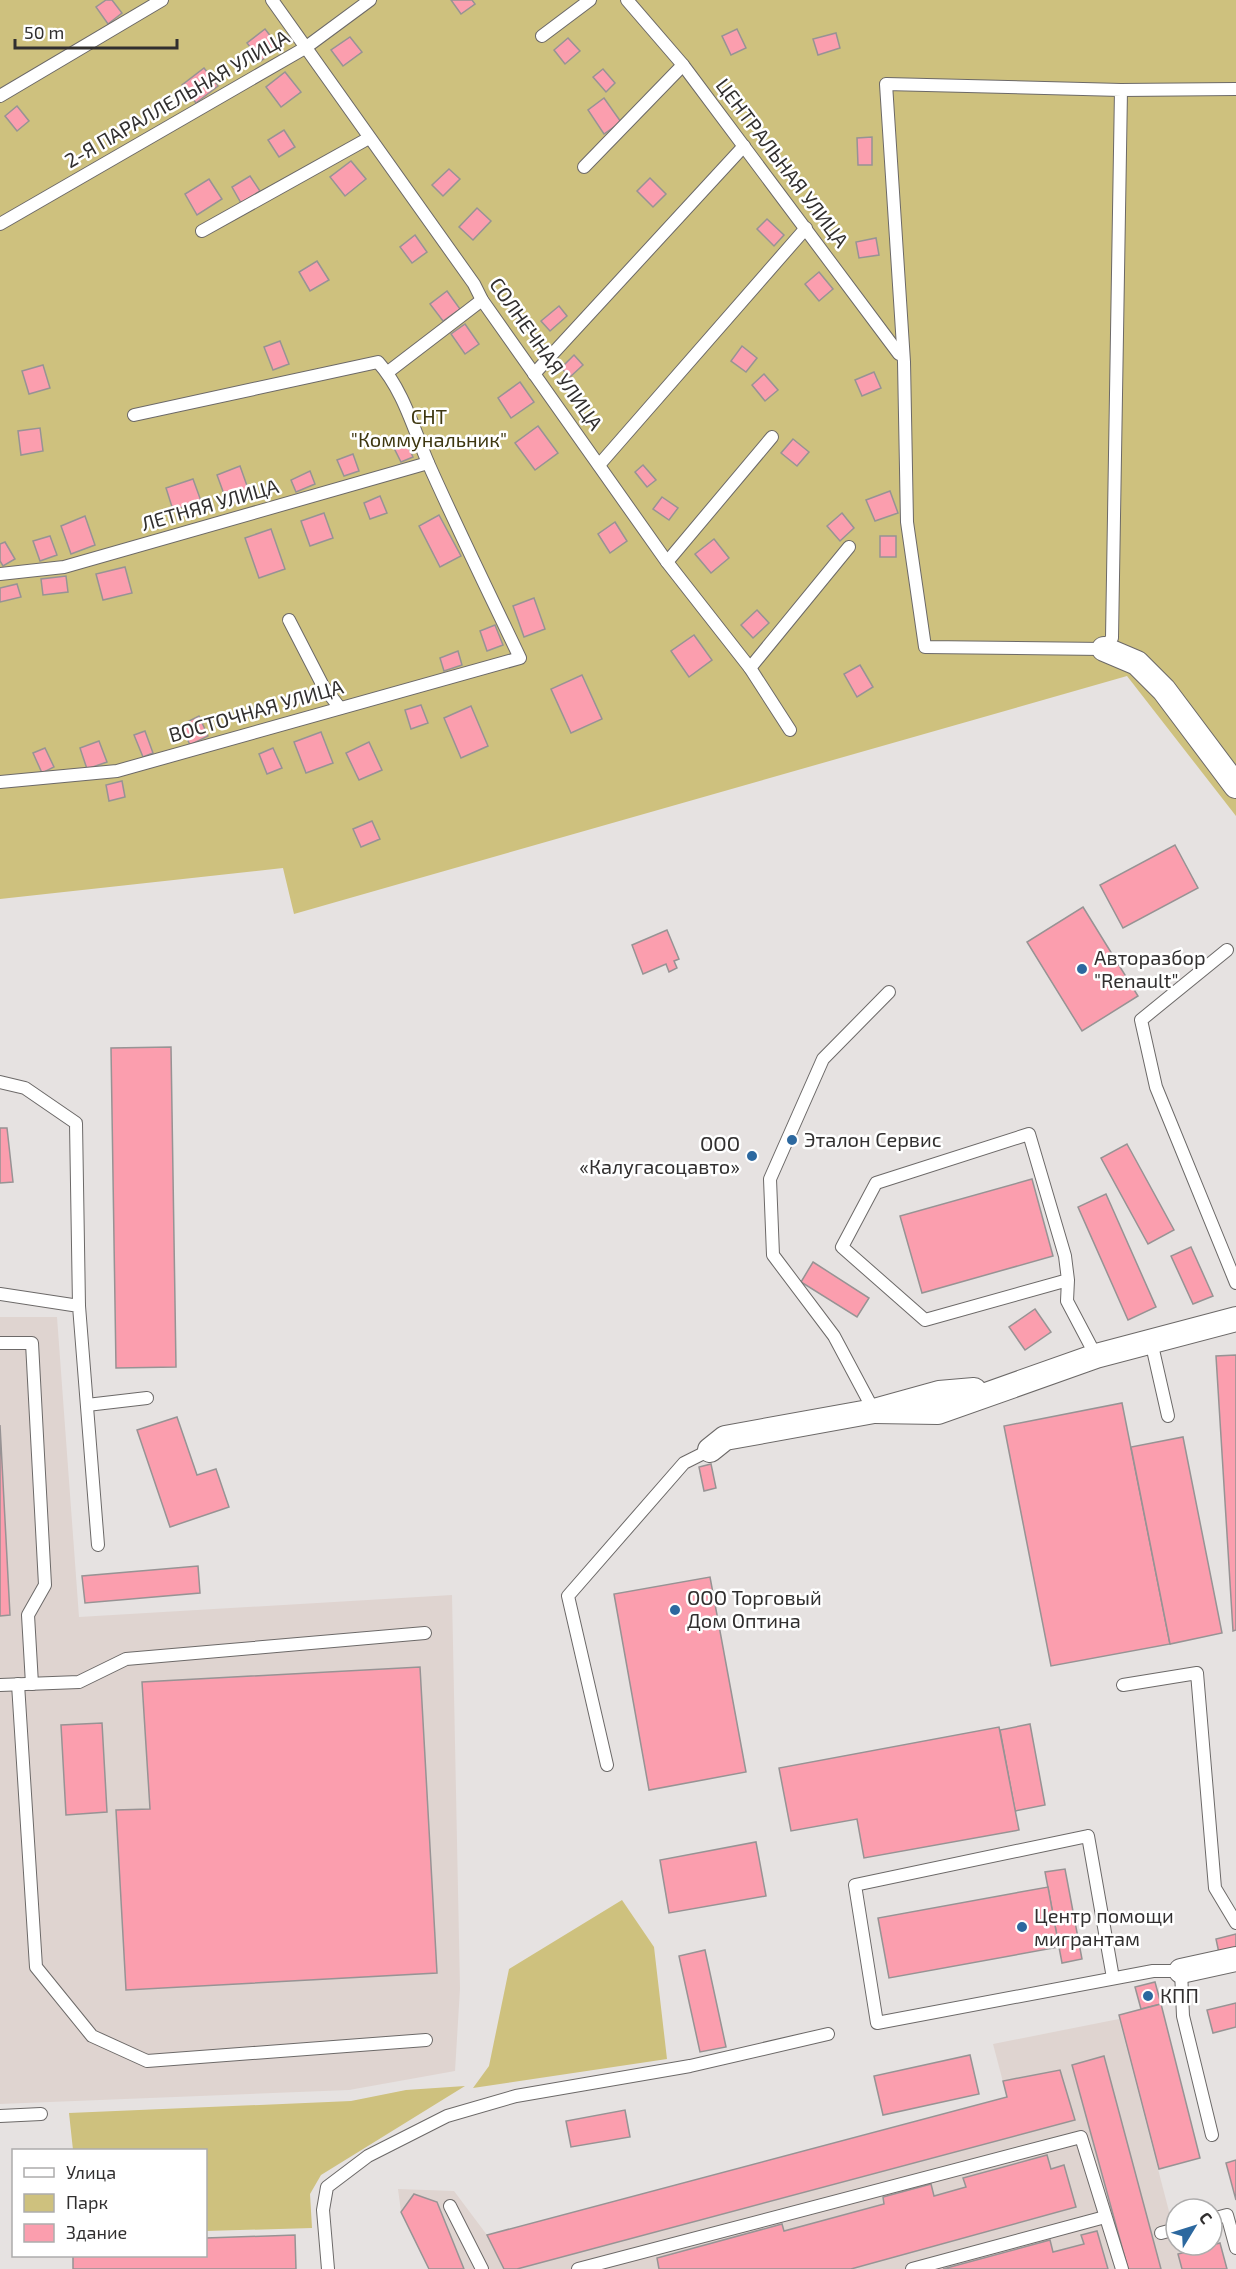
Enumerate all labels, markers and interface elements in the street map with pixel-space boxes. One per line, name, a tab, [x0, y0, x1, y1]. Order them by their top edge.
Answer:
scale bar	[15, 12, 177, 50]
text: 50 m	[24, 21, 64, 43]
street label: 2-Я ПАРАЛЛЕЛЬНАЯ УЛИЦА	[60, 24, 293, 172]
street label: ЦЕНТРАЛЬНАЯ УЛИЦА	[711, 73, 854, 252]
street label: СОЛНЕЧНАЯ УЛИЦА	[485, 273, 609, 435]
park label: СНТ "Коммунальник"	[351, 404, 507, 452]
street label: ЛЕТНЯЯ УЛИЦА	[138, 473, 282, 535]
street label: ВОСТОЧНАЯ УЛИЦА	[166, 673, 346, 746]
place label: Авторазбор "Renault"	[1094, 945, 1206, 992]
marker: Авторазбор "Renault"	[1075, 962, 1089, 976]
place label: Эталон Сервис	[804, 1127, 942, 1151]
place label: ООО «Калугасоцавто»	[579, 1131, 740, 1179]
marker: Эталон Сервис	[785, 1133, 799, 1147]
marker: ООО «Калугасоцавто»	[745, 1149, 759, 1163]
place label: ООО Торговый Дом Оптина	[687, 1585, 822, 1632]
marker: ООО Торговый Дом Оптина	[668, 1603, 682, 1617]
place label: Центр помощи мигрантам	[1034, 1903, 1174, 1950]
marker: Центр помощи мигрантам	[1015, 1920, 1029, 1934]
place label: КПП	[1160, 1983, 1199, 2007]
marker: КПП	[1141, 1989, 1155, 2003]
legend	[12, 2149, 207, 2257]
text: Улица	[66, 2161, 116, 2183]
text: Парк	[66, 2191, 108, 2213]
north arrow	[1164, 2197, 1224, 2257]
text: С	[1196, 2208, 1217, 2227]
text: Здание	[66, 2221, 127, 2243]

